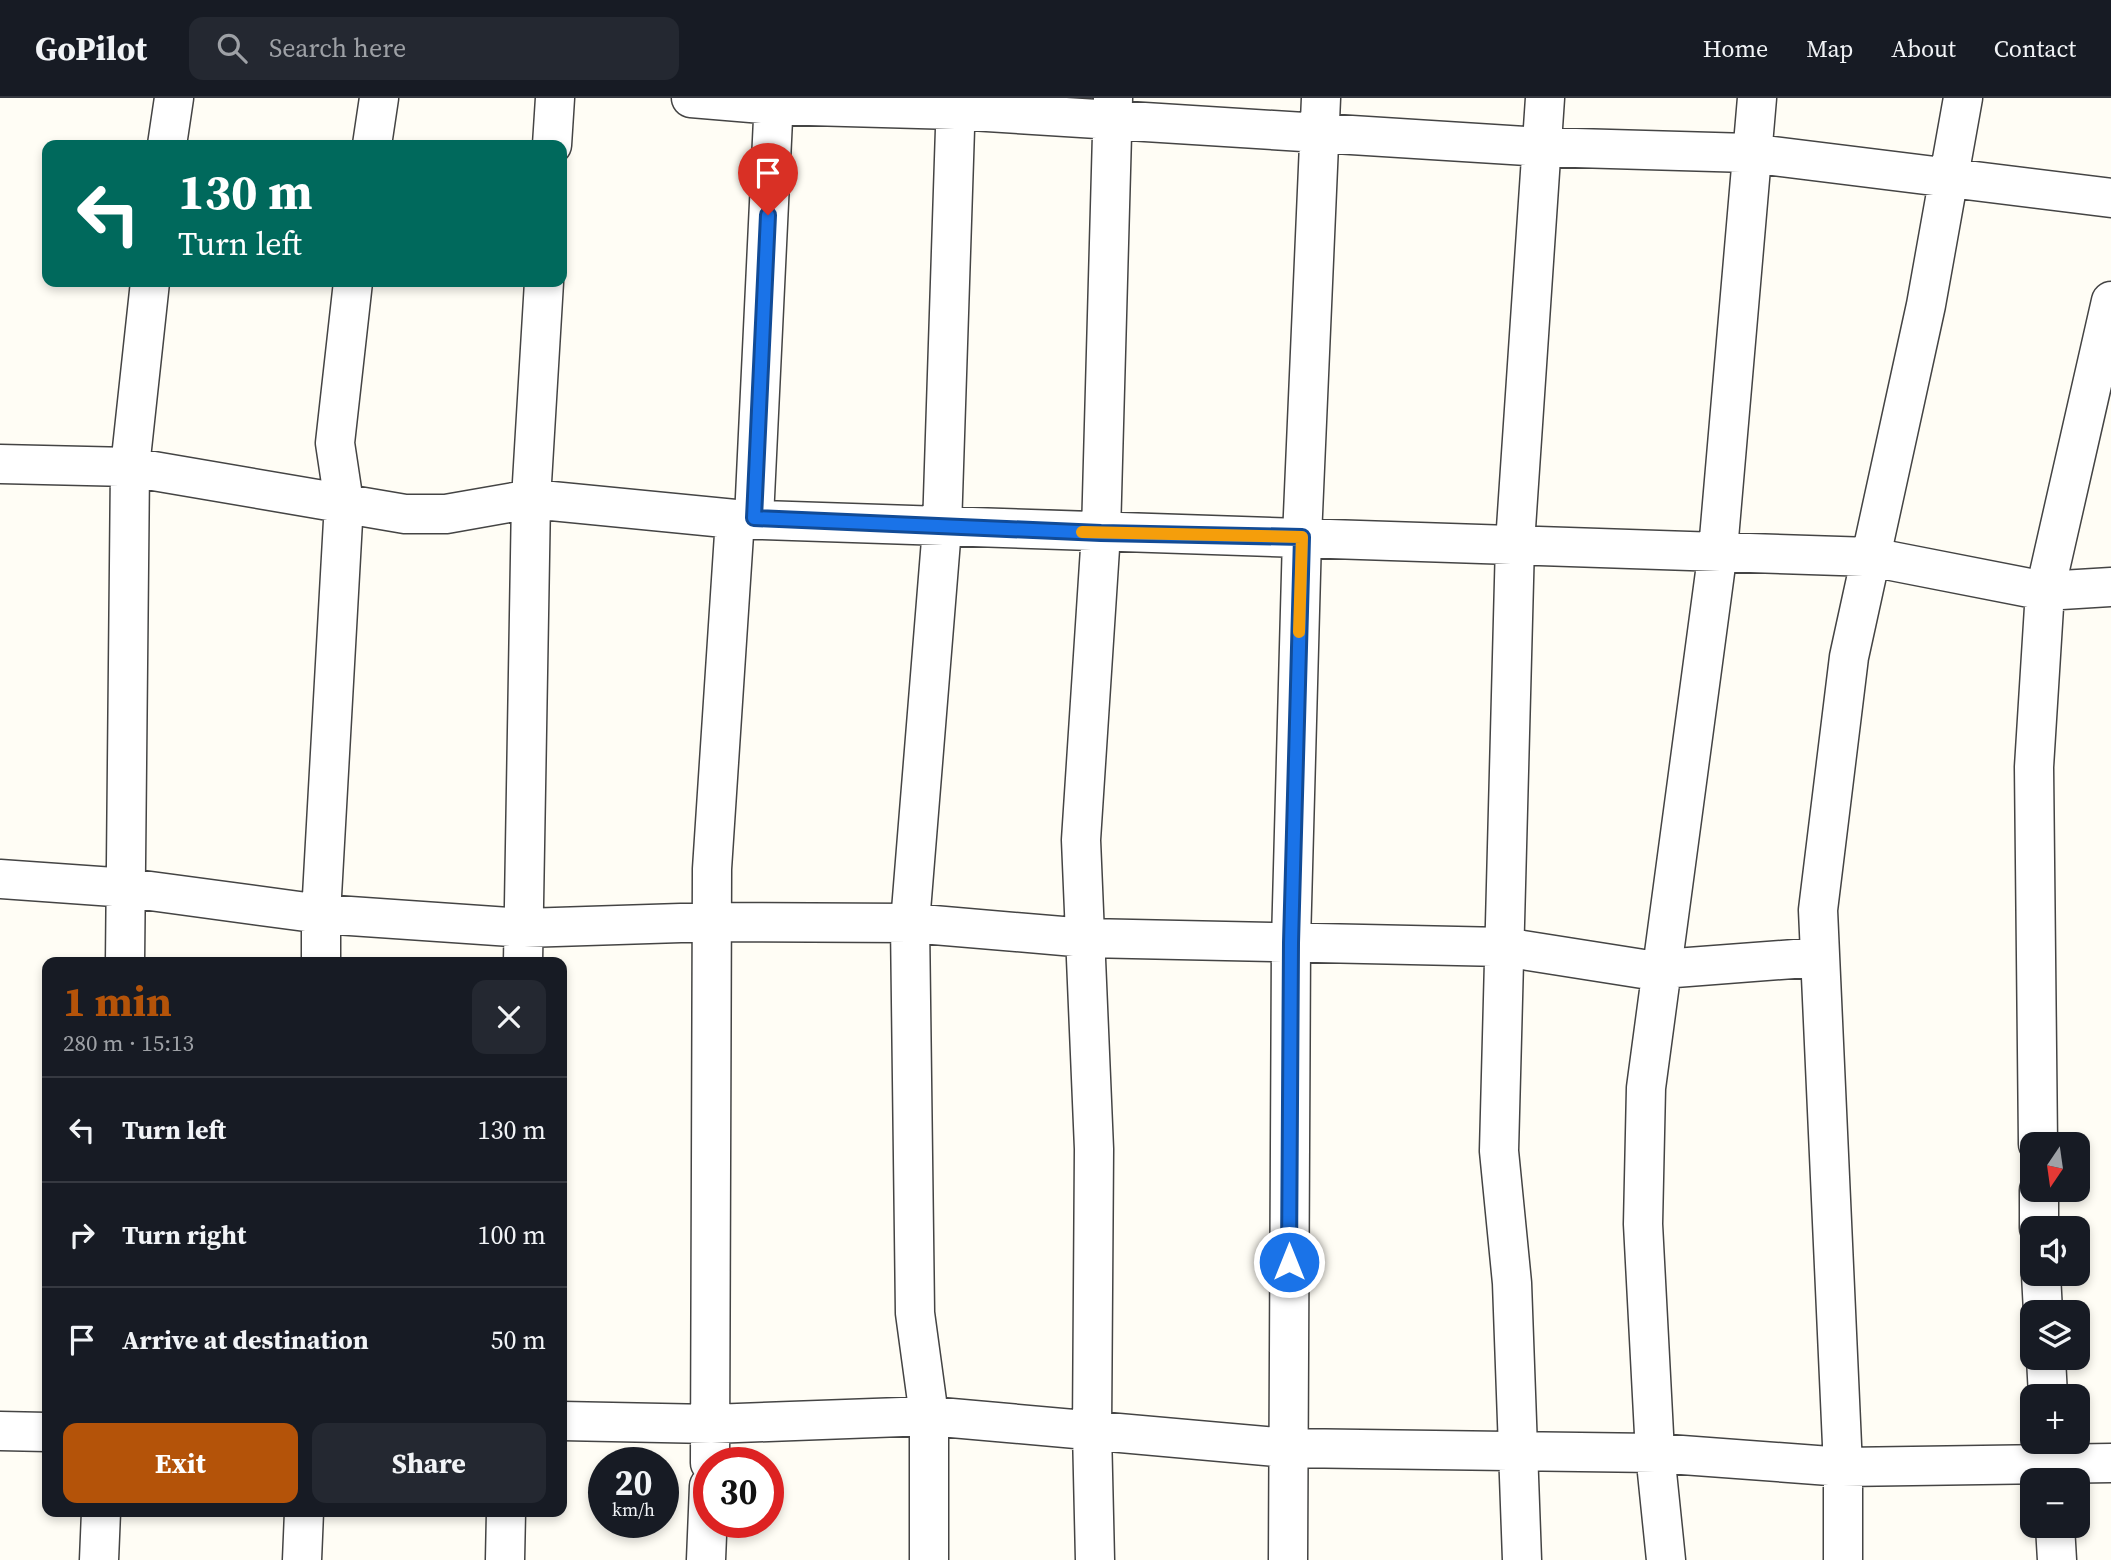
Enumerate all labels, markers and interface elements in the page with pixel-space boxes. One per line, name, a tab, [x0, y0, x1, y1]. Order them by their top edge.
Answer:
search box	[189, 17, 679, 80]
text: GoPilot	[35, 26, 147, 71]
icon: search	[213, 29, 251, 67]
text: Search here	[269, 30, 406, 66]
text: Home	[1703, 32, 1768, 65]
text: Map	[1806, 32, 1853, 65]
text: About	[1891, 32, 1956, 65]
text: Contact	[1994, 32, 2076, 65]
pin	[738, 143, 798, 215]
icon: arrive	[749, 154, 787, 192]
text: 130 m	[178, 158, 313, 225]
icon: left	[63, 168, 154, 259]
text: Turn left	[178, 222, 302, 266]
text: 1 min	[63, 972, 172, 1030]
button: close	[472, 980, 546, 1054]
text: 280 m · 15:13	[63, 1027, 194, 1059]
icon: left	[63, 1111, 101, 1149]
text: Turn left	[122, 1112, 226, 1148]
text: 130 m	[478, 1112, 546, 1148]
north arrow	[2020, 1132, 2090, 1202]
map controls	[2020, 1132, 2090, 1538]
icon: right	[63, 1216, 101, 1254]
button: sound	[2020, 1216, 2090, 1286]
text: Turn right	[122, 1217, 246, 1253]
text: 100 m	[478, 1217, 546, 1253]
position arrow	[1252, 1225, 1326, 1299]
button: layers	[2020, 1300, 2090, 1370]
icon: arrive	[63, 1321, 101, 1359]
text: Arrive at destination	[122, 1322, 369, 1358]
text: 50 m	[491, 1322, 546, 1358]
button: +	[2020, 1384, 2090, 1454]
button: Exit	[63, 1423, 298, 1503]
button: Share	[312, 1423, 546, 1503]
speed limit sign: 30	[693, 1447, 784, 1538]
text: 20	[615, 1459, 652, 1507]
button: −	[2020, 1468, 2090, 1538]
text: km/h	[612, 1497, 655, 1522]

